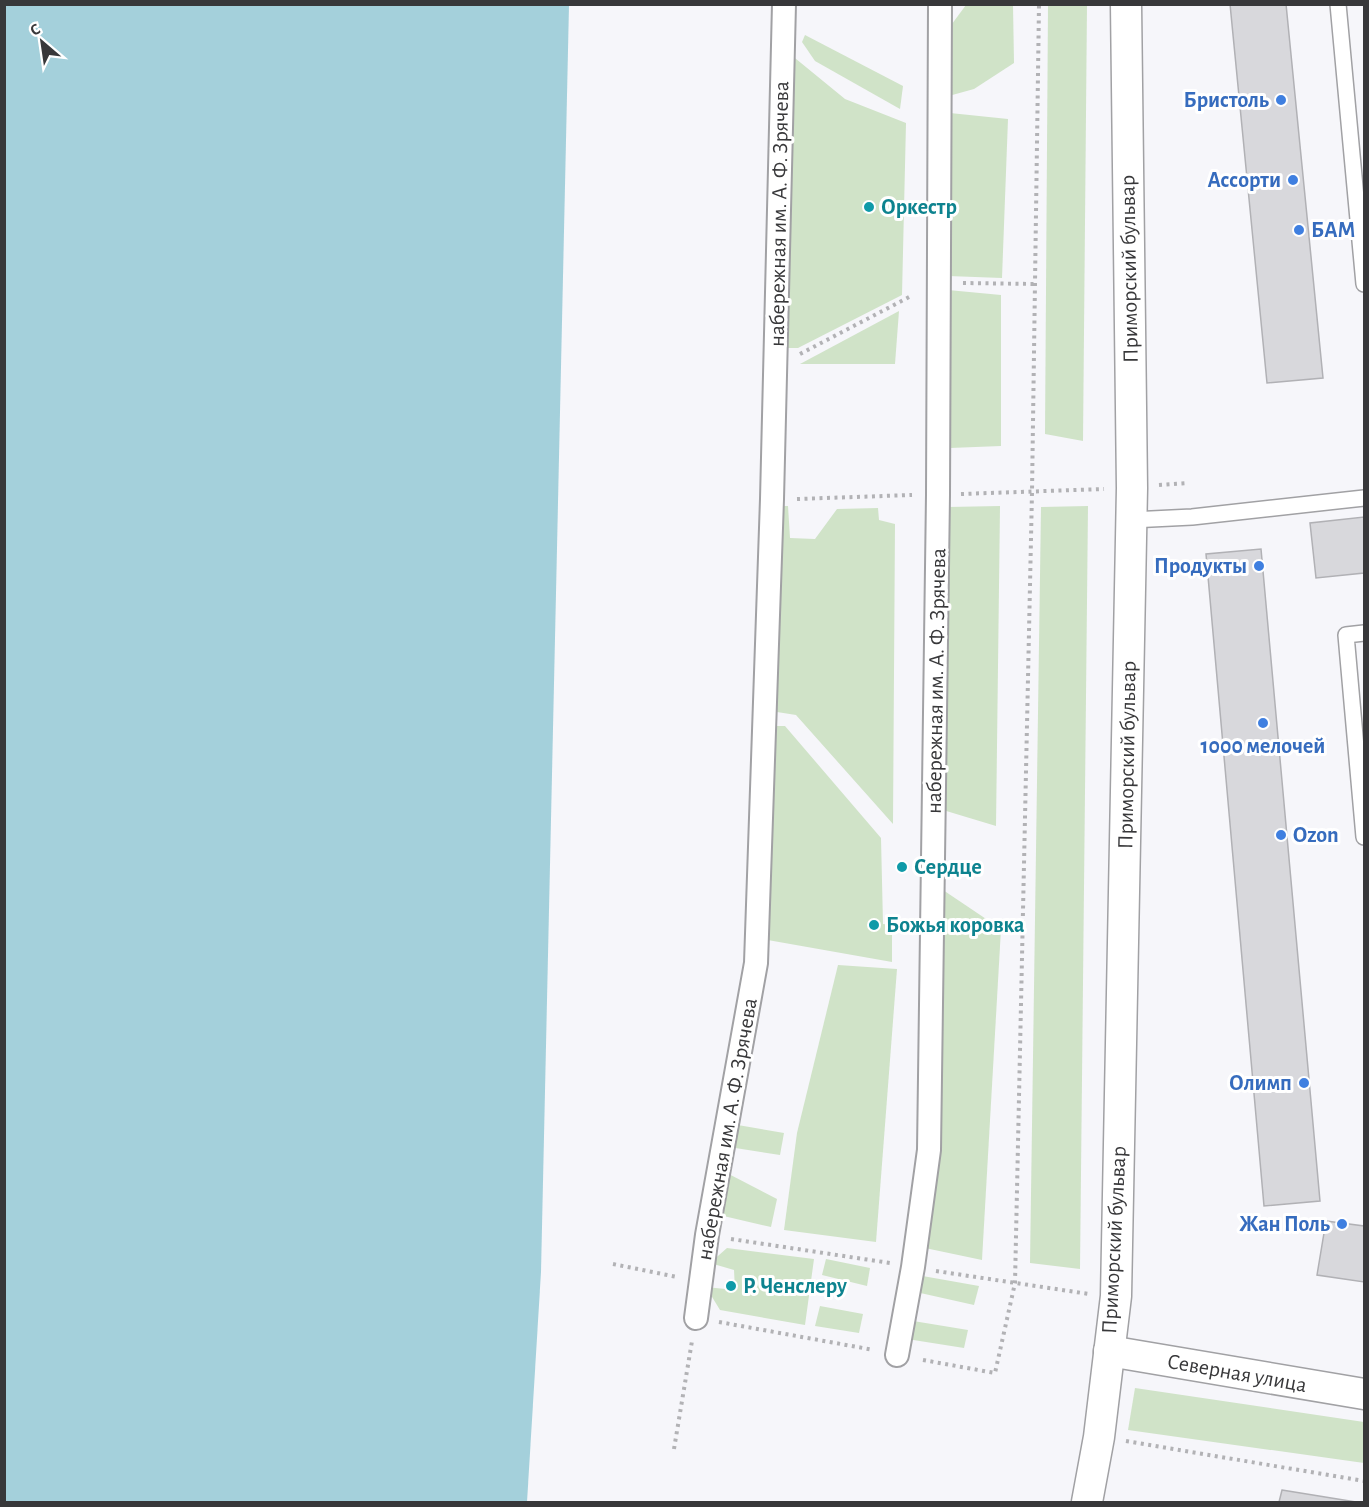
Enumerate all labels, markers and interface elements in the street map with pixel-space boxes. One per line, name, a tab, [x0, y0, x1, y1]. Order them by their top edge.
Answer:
north arrow	[12, 12, 72, 72]
text: С	[27, 21, 43, 39]
street label: набережная им. А. Ф. Зрячева	[766, 81, 792, 347]
place label: Бристоль	[1184, 89, 1270, 111]
marker: Бристоль	[1274, 93, 1288, 107]
place label: Ассорти	[1208, 169, 1281, 191]
marker: Ассорти	[1286, 173, 1300, 187]
street label: Приморский бульвар	[1116, 175, 1142, 363]
place label: Оркестр	[881, 196, 957, 218]
marker: Оркестр	[862, 200, 876, 214]
place label: БАМ	[1311, 219, 1356, 241]
marker: БАМ	[1292, 223, 1306, 237]
street label: набережная им. А. Ф. Зрячева	[923, 548, 949, 814]
place label: Продукты	[1154, 555, 1247, 578]
marker: Продукты	[1252, 559, 1266, 573]
street label: Приморский бульвар	[1114, 661, 1140, 849]
marker: 1000 мелочей	[1256, 716, 1270, 730]
place label: 1000 мелочей	[1201, 735, 1325, 757]
place label: Ozon	[1293, 824, 1339, 846]
marker: Ozon	[1274, 828, 1288, 842]
place label: Сердце	[914, 856, 982, 878]
marker: Сердце	[895, 860, 909, 874]
place label: Божья коровка	[886, 914, 1025, 936]
marker: Божья коровка	[867, 918, 881, 932]
street label: набережная им. А. Ф. Зрячева	[693, 996, 761, 1262]
place label: Олимп	[1229, 1072, 1292, 1094]
marker: Олимп	[1297, 1076, 1311, 1090]
street label: Приморский бульвар	[1098, 1145, 1130, 1335]
place label: Жан Поль	[1239, 1213, 1331, 1235]
marker: Жан Поль	[1335, 1217, 1349, 1231]
place label: Р. Ченслеру	[743, 1275, 847, 1298]
marker: Р. Ченслеру	[724, 1279, 738, 1293]
street label: Северная улица	[1166, 1350, 1308, 1396]

